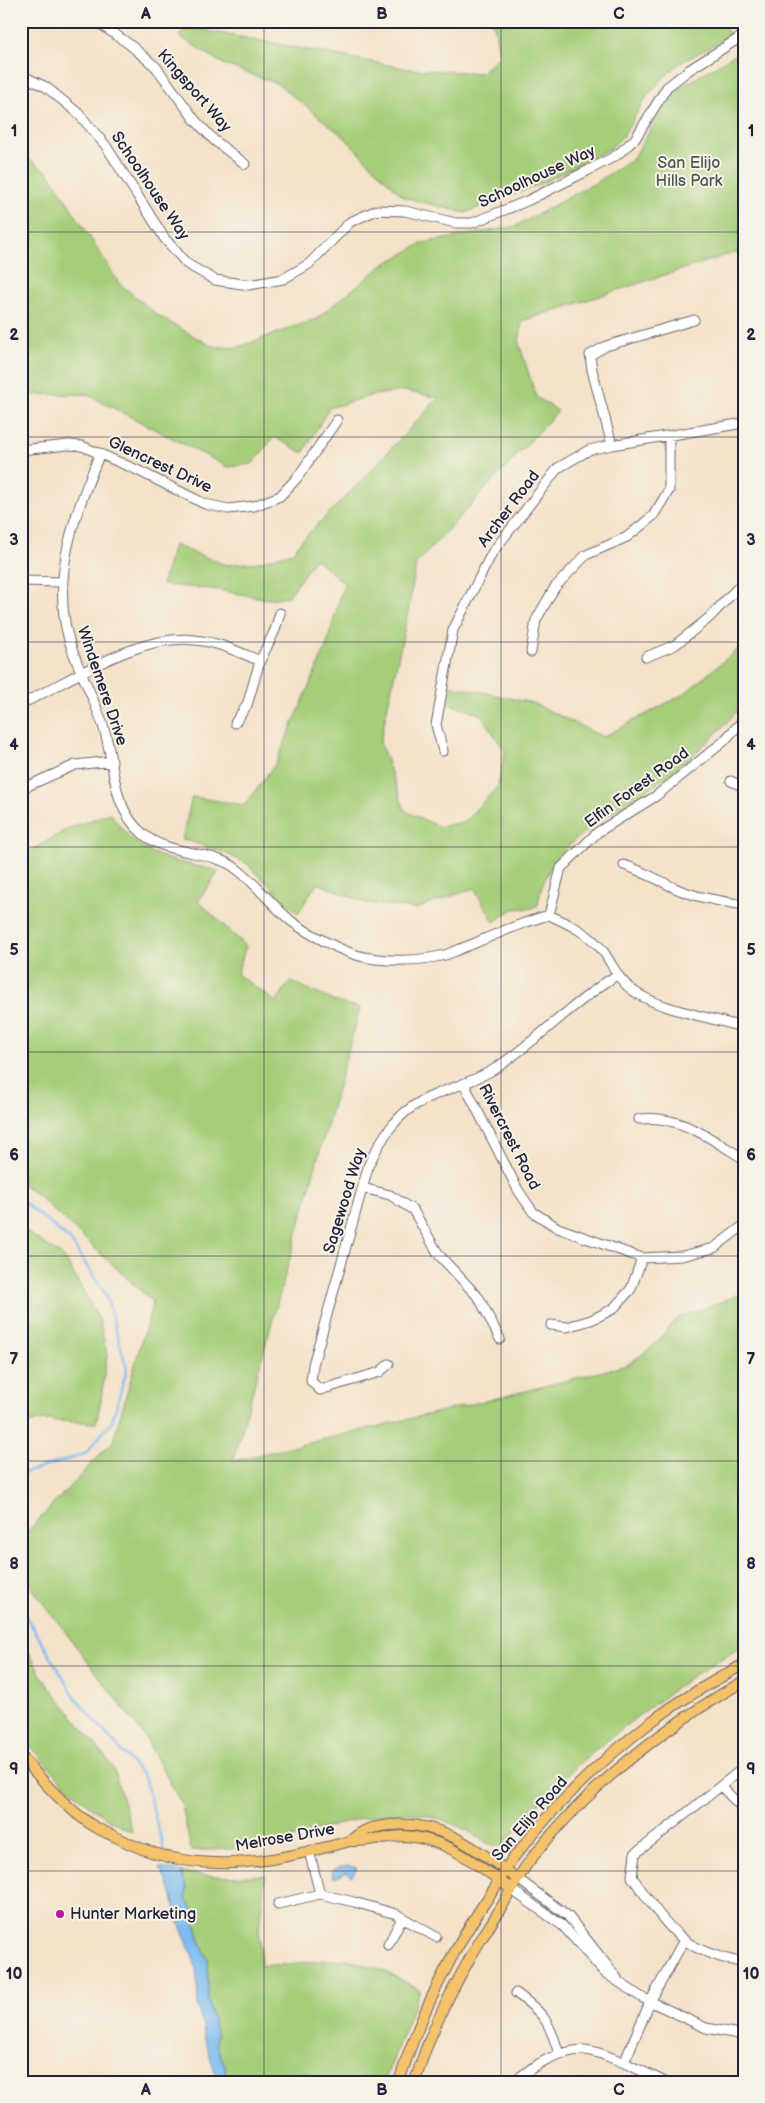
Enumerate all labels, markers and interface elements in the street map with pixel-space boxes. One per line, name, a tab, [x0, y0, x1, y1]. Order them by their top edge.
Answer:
text: A	[140, 5, 151, 24]
text: B	[376, 5, 388, 24]
text: C	[613, 5, 625, 24]
street label: Kingsport Way	[153, 46, 235, 137]
text: 1	[11, 122, 17, 141]
text: 1	[748, 122, 754, 141]
street label: Schoolhouse Way	[107, 128, 194, 244]
street label: Schoolhouse Way	[476, 141, 599, 212]
park label: San Elijo Hills Park	[656, 154, 723, 191]
text: 2	[9, 326, 19, 345]
text: 2	[746, 326, 756, 345]
street label: Glencrest Drive	[105, 433, 215, 498]
street label: Archer Road	[474, 467, 544, 551]
text: 3	[9, 531, 19, 550]
text: 3	[746, 531, 756, 550]
street label: Windemere Drive	[73, 624, 131, 749]
text: 4	[9, 736, 19, 755]
text: 4	[746, 736, 756, 755]
street label: Elfin Forest Road	[581, 744, 693, 832]
text: 5	[9, 941, 19, 960]
text: 5	[746, 941, 756, 960]
street label: Rivercrest Road	[474, 1081, 544, 1193]
street label: Sagewood Way	[320, 1145, 370, 1256]
text: 6	[9, 1146, 19, 1165]
text: 6	[746, 1146, 756, 1165]
text: 7	[10, 1350, 19, 1369]
text: 7	[747, 1350, 756, 1369]
text: 8	[9, 1555, 19, 1574]
text: 8	[746, 1555, 756, 1574]
text: 9	[9, 1760, 19, 1779]
text: 9	[746, 1760, 756, 1779]
street label: San Elijo Road	[488, 1773, 572, 1865]
street label: Melrose Drive	[234, 1820, 337, 1856]
place label: Hunter Marketing	[70, 1905, 196, 1924]
marker: Hunter Marketing	[54, 1908, 66, 1920]
text: 10	[6, 1965, 22, 1984]
text: 10	[743, 1965, 759, 1984]
text: A	[140, 2081, 151, 2100]
text: B	[376, 2081, 388, 2100]
text: C	[613, 2081, 625, 2100]

